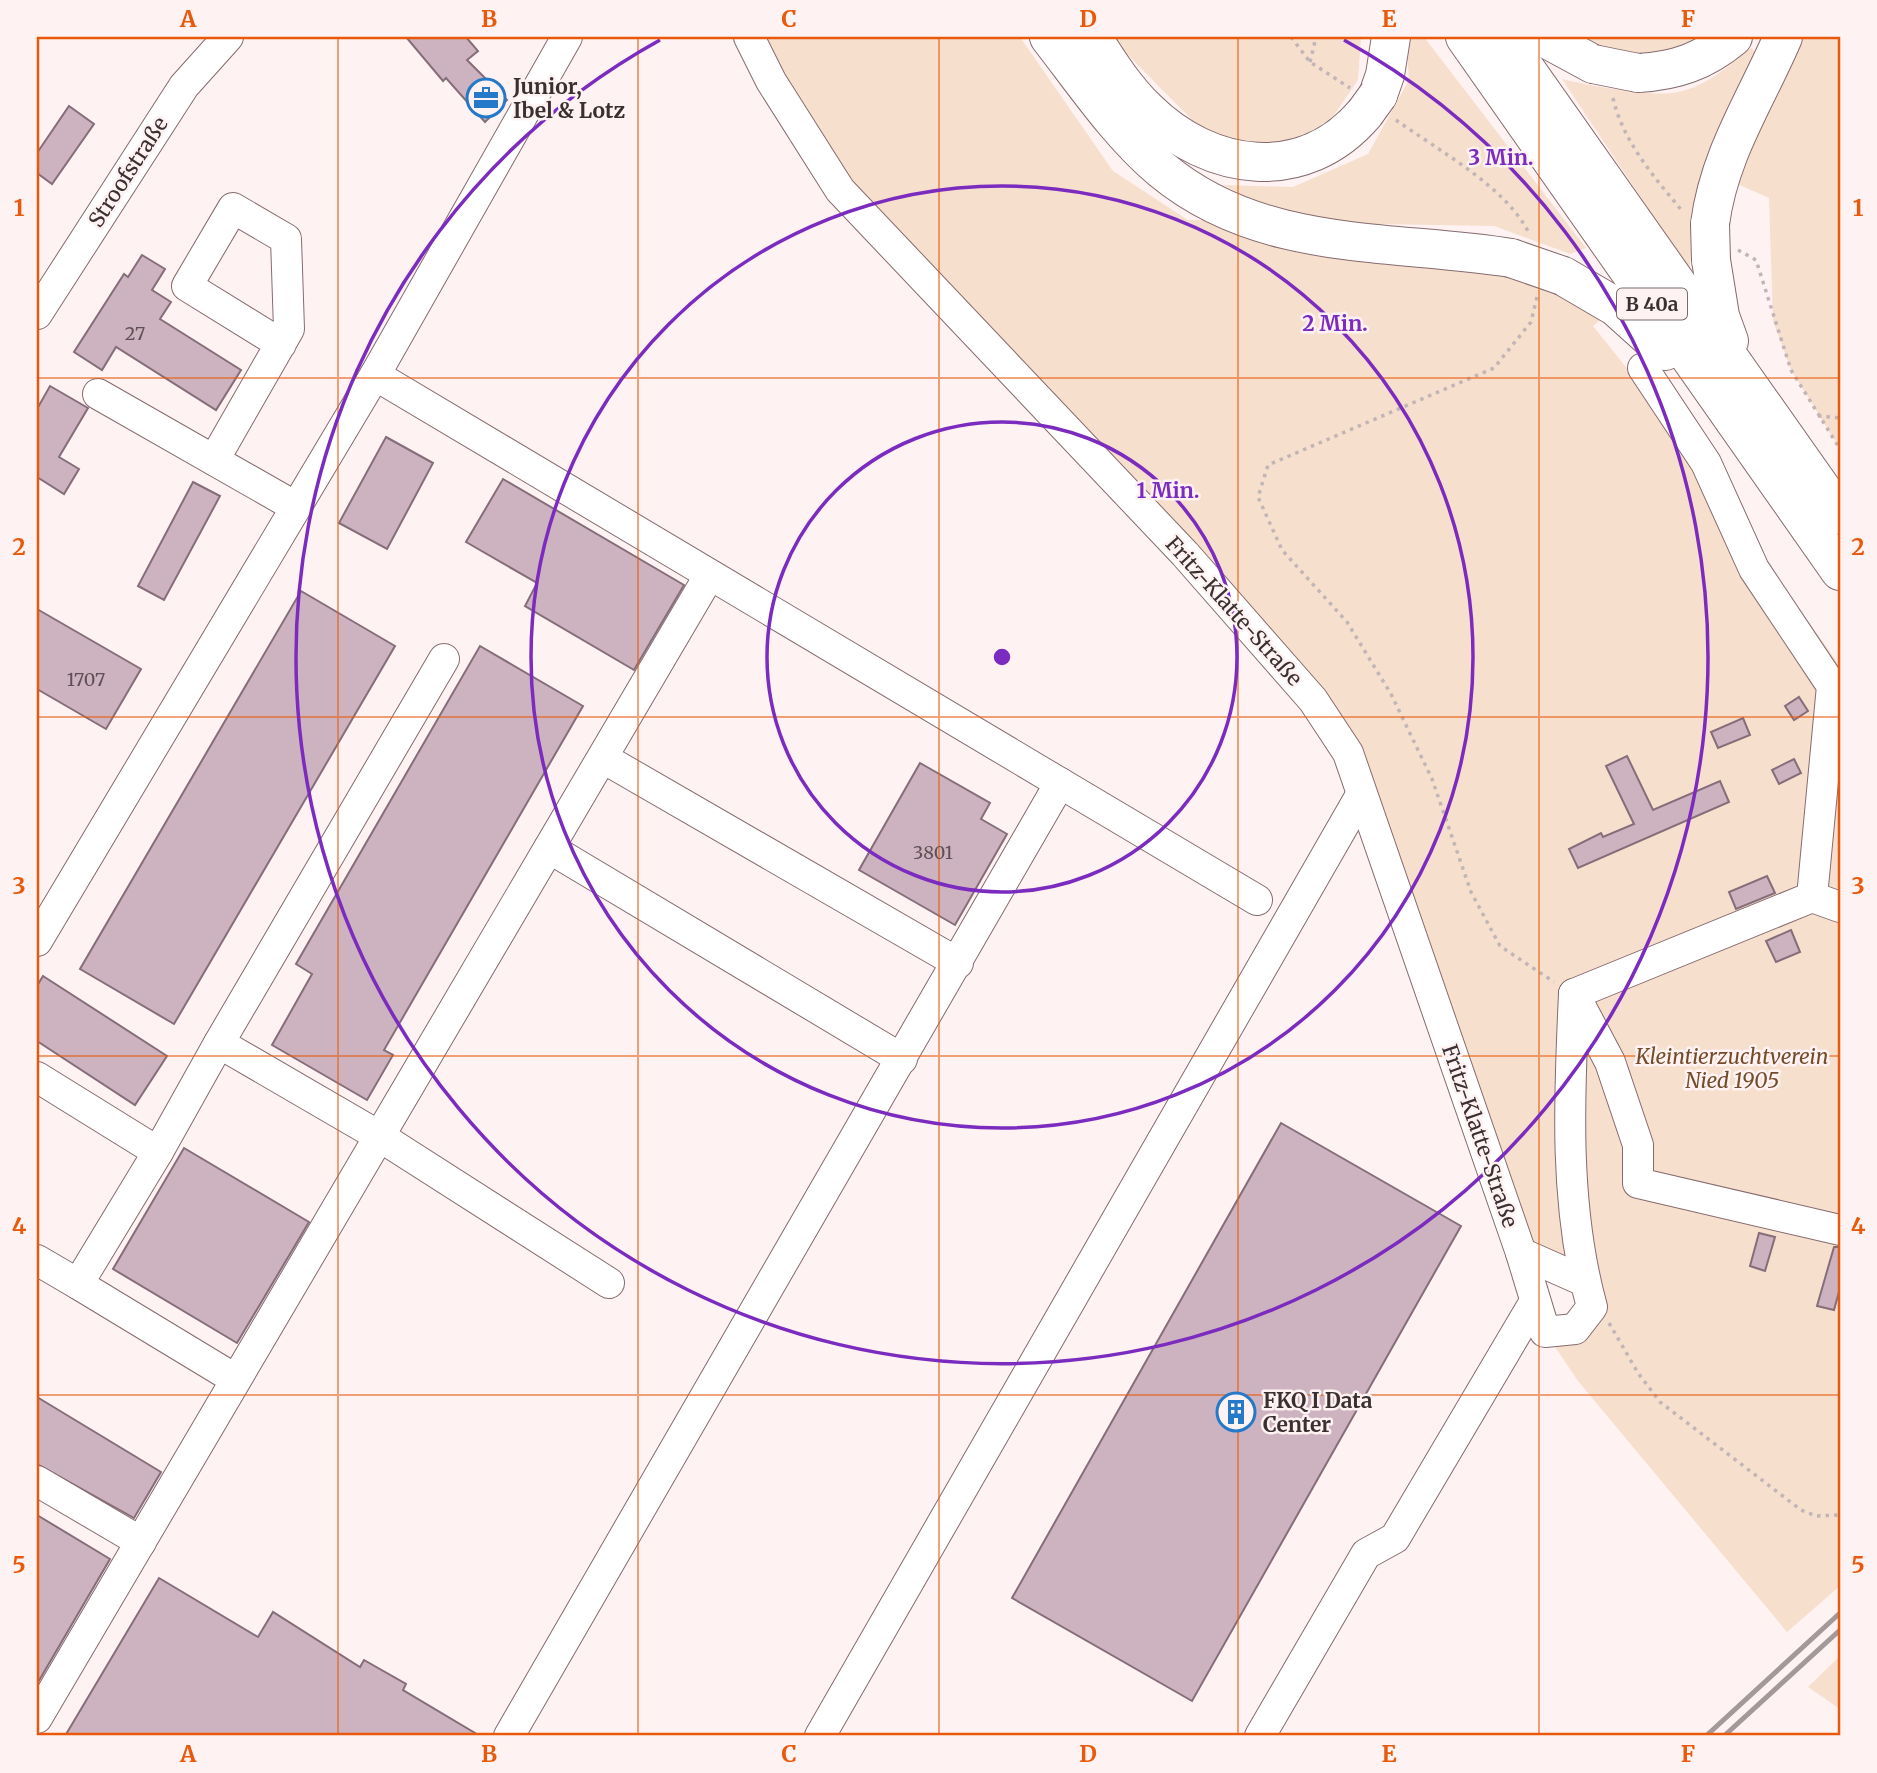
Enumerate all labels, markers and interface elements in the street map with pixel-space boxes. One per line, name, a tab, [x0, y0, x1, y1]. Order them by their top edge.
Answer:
text: A	[179, 4, 197, 33]
text: B	[481, 4, 497, 33]
text: C	[781, 4, 797, 33]
text: D	[1079, 4, 1097, 33]
text: E	[1381, 4, 1397, 33]
text: F	[1681, 4, 1695, 33]
place label: Junior, Ibel & Lotz	[512, 73, 625, 124]
office icon: Junior, Ibel & Lotz	[465, 77, 507, 119]
street label: Stroofstraße	[82, 112, 174, 232]
text: 3 Min.	[1468, 144, 1534, 171]
text: 1	[14, 193, 25, 222]
text: 1	[1853, 193, 1864, 222]
road number: B 40a	[1617, 288, 1687, 320]
text: 2 Min.	[1302, 310, 1368, 337]
house number: 27	[125, 322, 145, 345]
text: 1 Min.	[1137, 477, 1199, 504]
street label: Fritz-Klatte-Straße	[1160, 531, 1308, 691]
text: 2	[12, 532, 26, 561]
text: 2	[1851, 532, 1865, 561]
centre of rings	[990, 645, 1014, 669]
house number: 1707	[67, 668, 105, 691]
house number: 3801	[913, 841, 953, 864]
text: 3	[12, 871, 26, 900]
text: 3	[1851, 871, 1865, 900]
street label: Fritz-Klatte-Straße	[1436, 1041, 1524, 1231]
park label: Kleintierzuchtverein Nied 1905	[1635, 1043, 1828, 1094]
text: 4	[12, 1211, 27, 1240]
text: 4	[1851, 1211, 1866, 1240]
place label: FKQ I Data Center	[1263, 1387, 1373, 1438]
building icon: FKQ I Data Center	[1215, 1391, 1257, 1433]
text: 5	[12, 1550, 26, 1579]
text: 5	[1851, 1550, 1865, 1579]
text: A	[179, 1739, 197, 1768]
text: B	[481, 1739, 497, 1768]
text: C	[781, 1739, 797, 1768]
text: D	[1079, 1739, 1097, 1768]
text: E	[1381, 1739, 1397, 1768]
text: F	[1681, 1739, 1695, 1768]

